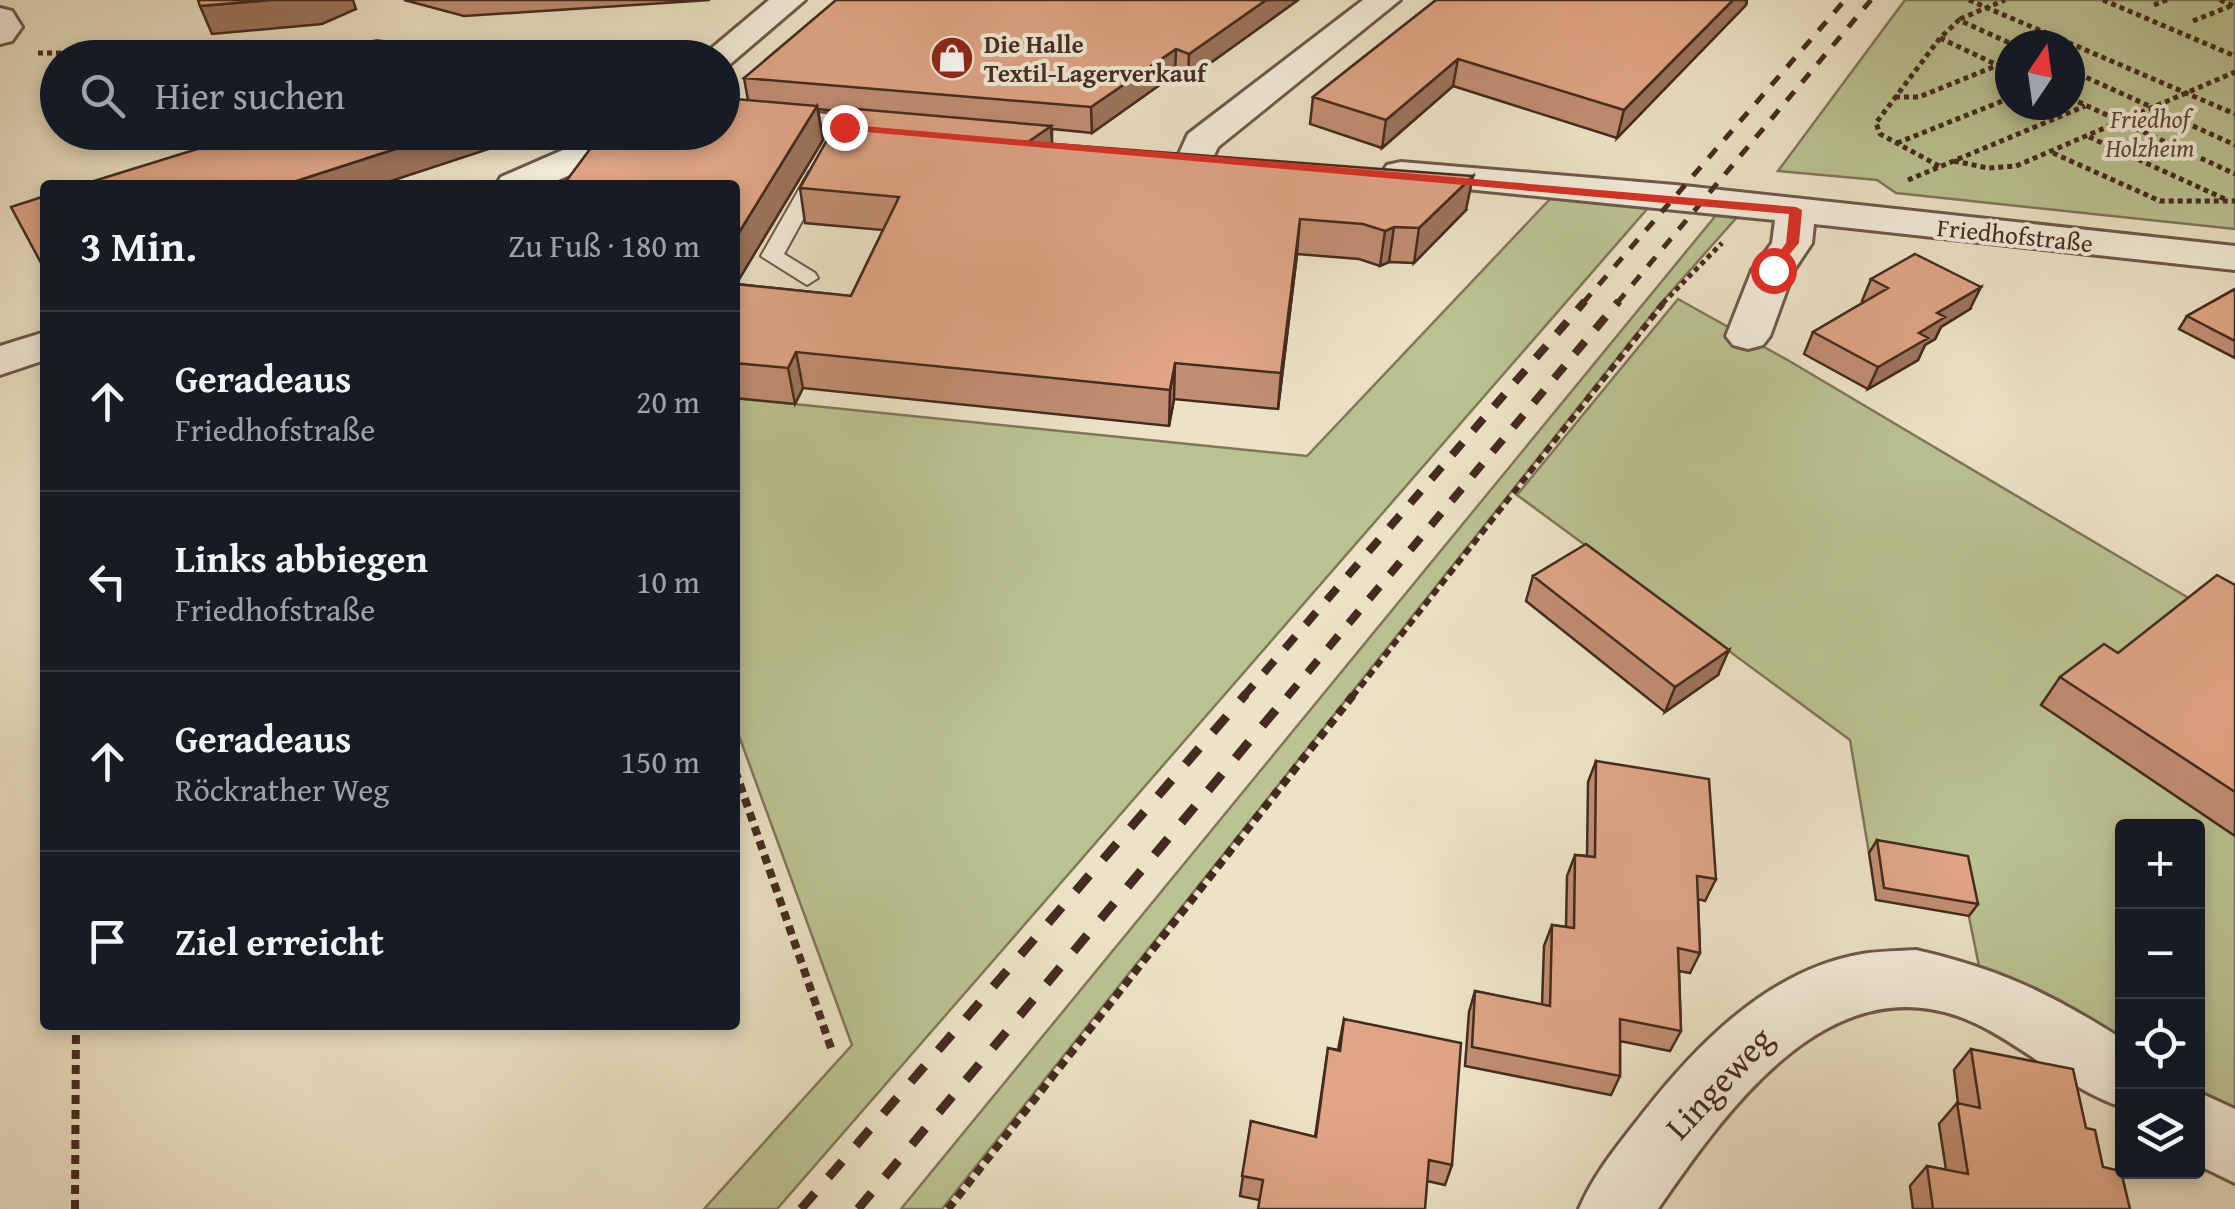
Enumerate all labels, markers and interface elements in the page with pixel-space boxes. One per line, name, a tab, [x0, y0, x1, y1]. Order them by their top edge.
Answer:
place label: Die Halle Textil-Lagerverkauf	[984, 26, 1209, 91]
north arrow	[1995, 30, 2085, 120]
shop icon: Die Halle Textil-Lagerverkauf	[929, 35, 975, 81]
search box	[40, 40, 740, 150]
text: Hier suchen	[155, 67, 345, 123]
icon: search	[75, 68, 130, 123]
park label: Friedhof Holzheim	[2104, 101, 2195, 166]
route end	[822, 105, 868, 151]
street label: Friedhofstraße	[1935, 209, 2095, 261]
text: 3 Min.	[80, 215, 197, 276]
text: Zu Fuß · 180 m	[508, 222, 700, 269]
route start	[1751, 248, 1797, 294]
text: Geradeaus	[175, 350, 351, 406]
icon: ahead	[80, 374, 135, 429]
text: 20 m	[636, 378, 700, 425]
text: Friedhofstraße	[175, 406, 375, 453]
text: Links abbiegen	[175, 530, 428, 586]
icon: left	[80, 554, 135, 609]
text: 10 m	[636, 558, 700, 605]
text: Friedhofstraße	[175, 586, 375, 633]
text: Geradeaus	[175, 710, 351, 766]
icon: ahead	[80, 734, 135, 789]
text: 150 m	[621, 738, 700, 785]
text: Röckrather Weg	[175, 766, 389, 813]
map controls	[2115, 819, 2205, 1179]
button: +	[2115, 819, 2205, 909]
button: −	[2115, 909, 2205, 999]
text: Ziel erreicht	[175, 913, 384, 969]
icon: arrive	[80, 914, 135, 969]
button: locate	[2115, 999, 2205, 1089]
street label: Lingeweg	[1653, 1014, 1785, 1151]
button: layers	[2115, 1089, 2205, 1179]

